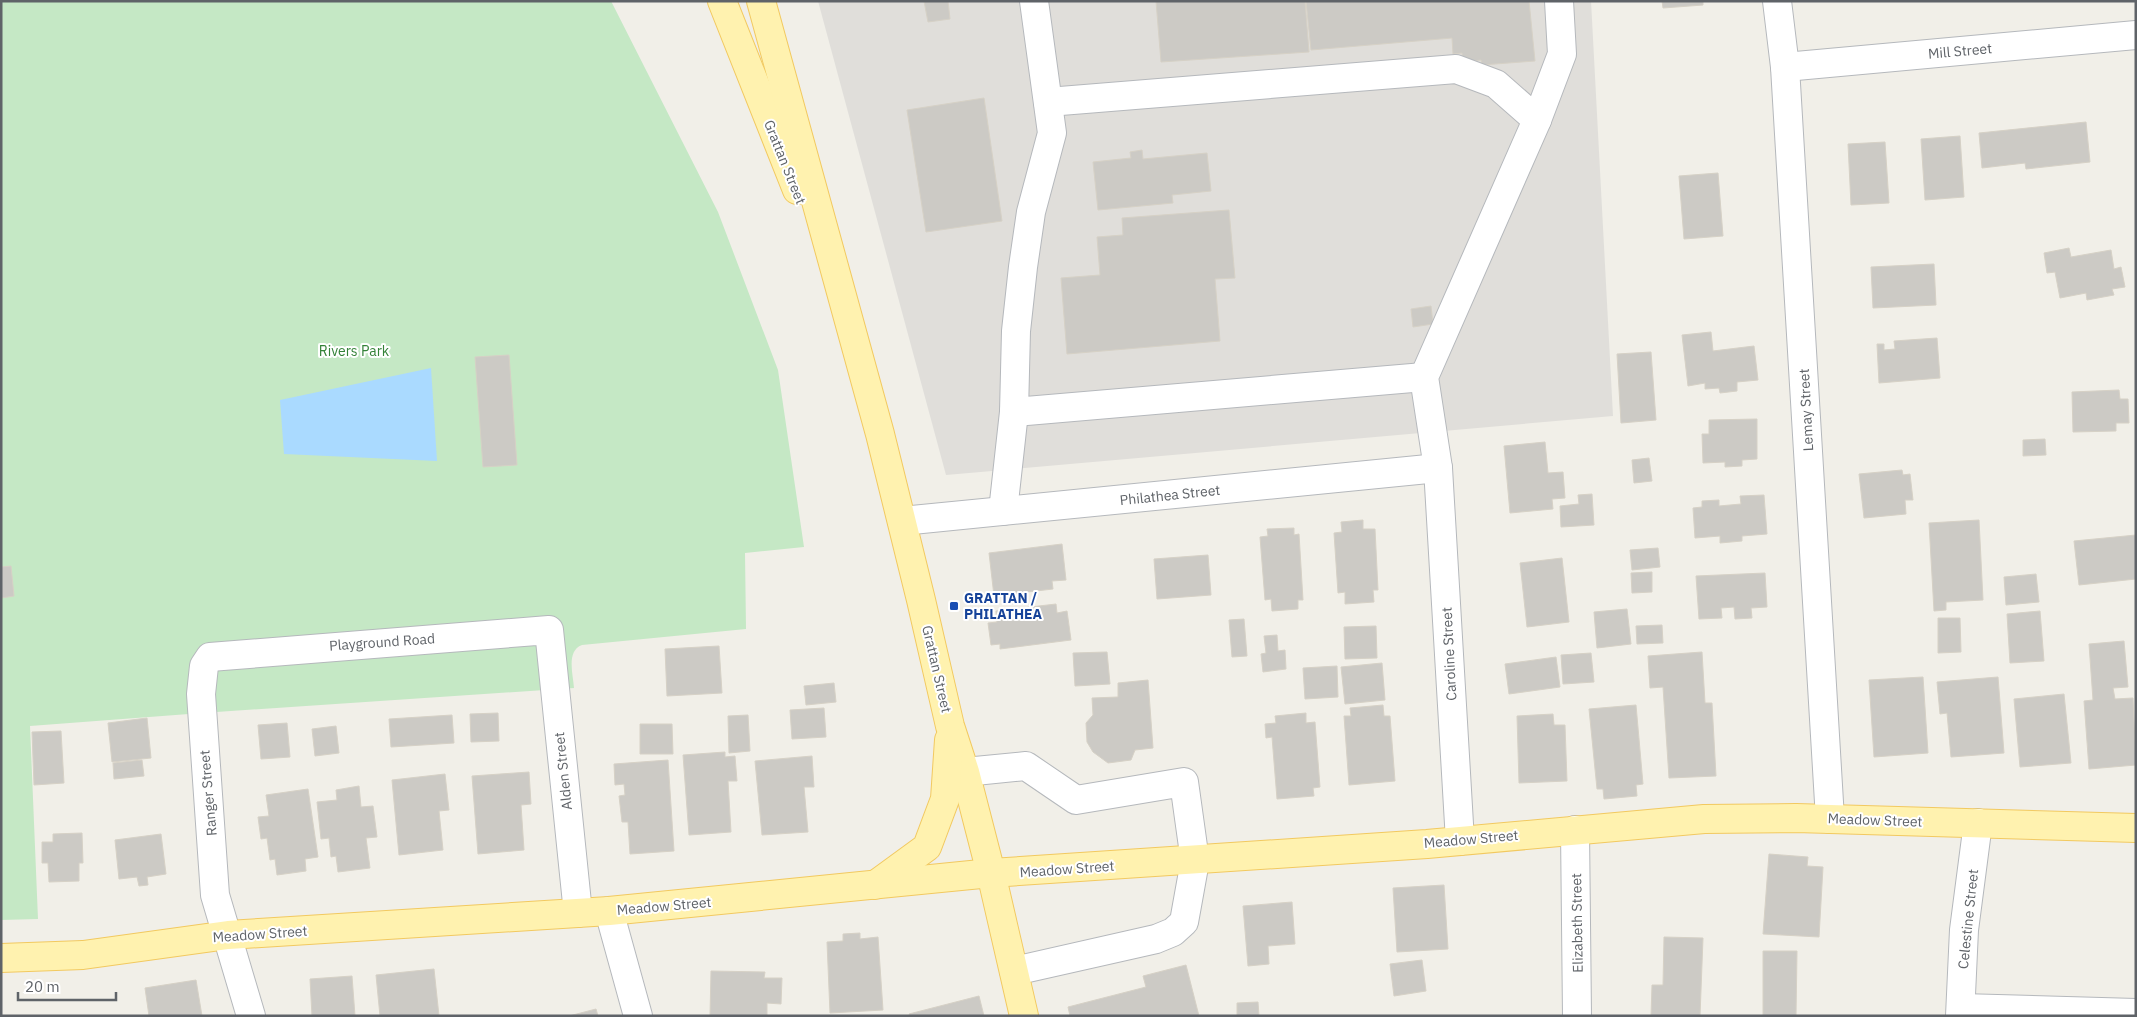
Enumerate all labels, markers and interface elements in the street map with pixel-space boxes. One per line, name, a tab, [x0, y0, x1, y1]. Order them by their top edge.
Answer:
street label: Mill Street	[1927, 39, 1993, 63]
street label: Grattan Street	[760, 117, 810, 207]
park label: Rivers Park	[319, 342, 390, 360]
street label: Lemay Street	[1795, 368, 1817, 452]
street label: Philathea Street	[1119, 481, 1221, 509]
place label: GRATTAN / PHILATHEA	[964, 589, 1043, 623]
marker: GRATTAN / PHILATHEA	[948, 600, 960, 612]
street label: Caroline Street	[1438, 607, 1460, 701]
street label: Grattan Street	[918, 624, 956, 715]
street label: Playground Road	[328, 629, 436, 655]
street label: Alden Street	[550, 731, 576, 811]
street label: Ranger Street	[195, 749, 221, 837]
street label: Meadow Street	[1827, 809, 1923, 831]
street label: Meadow Street	[1423, 826, 1519, 852]
street label: Meadow Street	[1019, 857, 1115, 881]
street label: Celestine Street	[1954, 868, 1982, 970]
street label: Elizabeth Street	[1567, 873, 1587, 973]
street label: Meadow Street	[616, 893, 712, 919]
street label: Meadow Street	[212, 922, 308, 946]
scale bar	[18, 970, 115, 1002]
text: 20 m	[25, 977, 60, 996]

